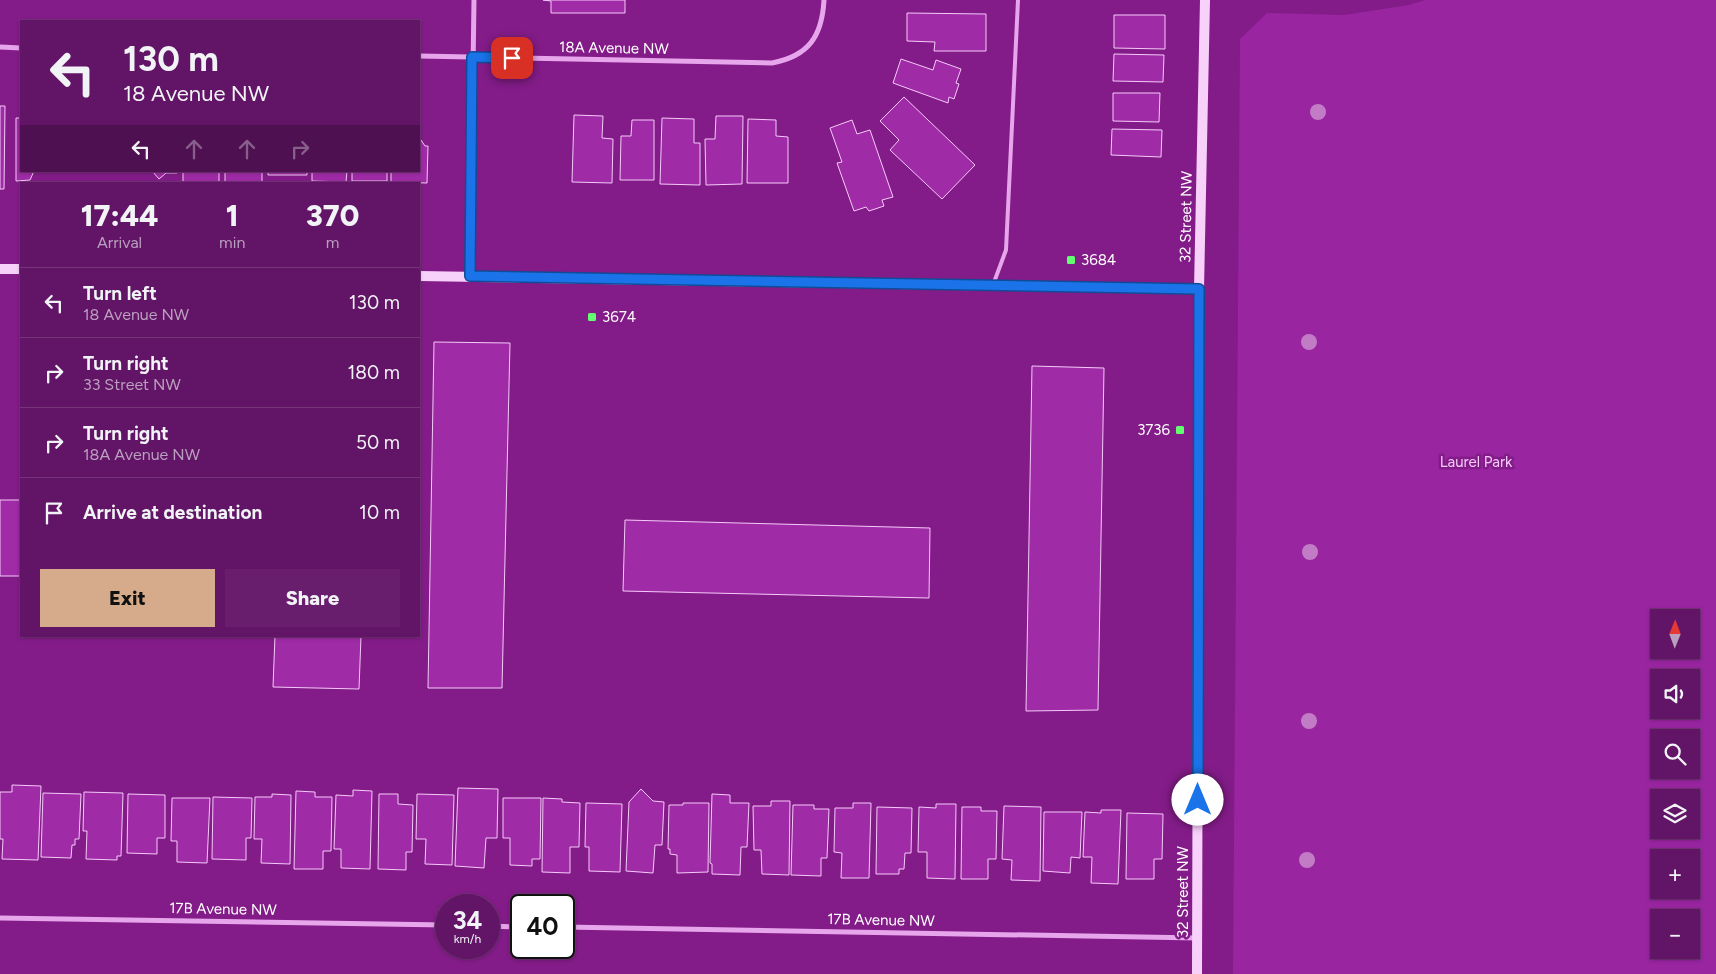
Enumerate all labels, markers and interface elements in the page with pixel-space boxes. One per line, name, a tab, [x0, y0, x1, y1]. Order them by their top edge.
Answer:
pin	[491, 37, 533, 79]
text: 130 m	[123, 38, 219, 80]
street label: 18A Avenue NW	[559, 38, 670, 58]
icon: left	[40, 40, 105, 105]
icon: arrive	[498, 44, 526, 72]
text: 18 Avenue NW	[123, 80, 269, 107]
icon: left	[127, 135, 155, 163]
icon: ahead	[180, 135, 208, 163]
icon: ahead	[233, 135, 261, 163]
icon: right	[286, 135, 314, 163]
street label: 32 Street NW	[1176, 170, 1196, 263]
text: 17:44	[81, 197, 158, 234]
text: 1	[226, 197, 239, 234]
text: 370	[306, 197, 359, 234]
text: Arrival	[97, 233, 142, 252]
text: min	[219, 233, 245, 252]
text: m	[326, 233, 339, 252]
place label: 3684	[1081, 251, 1116, 269]
marker: 3684	[1065, 254, 1077, 266]
text: Turn left	[83, 282, 157, 305]
icon: left	[40, 289, 68, 317]
text: 130 m	[349, 291, 400, 314]
text: 18 Avenue NW	[83, 305, 189, 324]
place label: 3674	[602, 308, 636, 326]
marker: 3674	[586, 311, 598, 323]
text: Turn right	[83, 352, 169, 375]
icon: right	[40, 359, 68, 387]
text: 180 m	[347, 361, 400, 384]
text: 33 Street NW	[83, 375, 181, 394]
place label: 3736	[1137, 421, 1171, 439]
text: Turn right	[83, 422, 169, 445]
marker: 3736	[1174, 424, 1186, 436]
icon: right	[40, 429, 68, 457]
text: 50 m	[356, 431, 400, 454]
text: 18A Avenue NW	[83, 445, 200, 464]
park label: Laurel Park	[1440, 453, 1513, 471]
icon: arrive	[40, 499, 68, 527]
text: Arrive at destination	[83, 501, 262, 524]
text: 10 m	[359, 501, 400, 524]
button: Exit	[40, 569, 215, 627]
button: Share	[225, 569, 400, 627]
north arrow	[1650, 609, 1700, 659]
map controls	[1650, 609, 1700, 959]
button: sound	[1650, 669, 1700, 719]
button: search	[1650, 729, 1700, 779]
position arrow	[1171, 773, 1223, 825]
button: layers	[1650, 789, 1700, 839]
street label: 32 Street NW	[1174, 845, 1192, 938]
button: +	[1650, 849, 1700, 899]
speed limit sign: 40	[510, 894, 575, 959]
street label: 17B Avenue NW	[169, 899, 278, 919]
text: 34	[453, 905, 482, 935]
button: −	[1650, 909, 1700, 959]
street label: 17B Avenue NW	[827, 910, 936, 930]
text: km/h	[454, 932, 481, 946]

